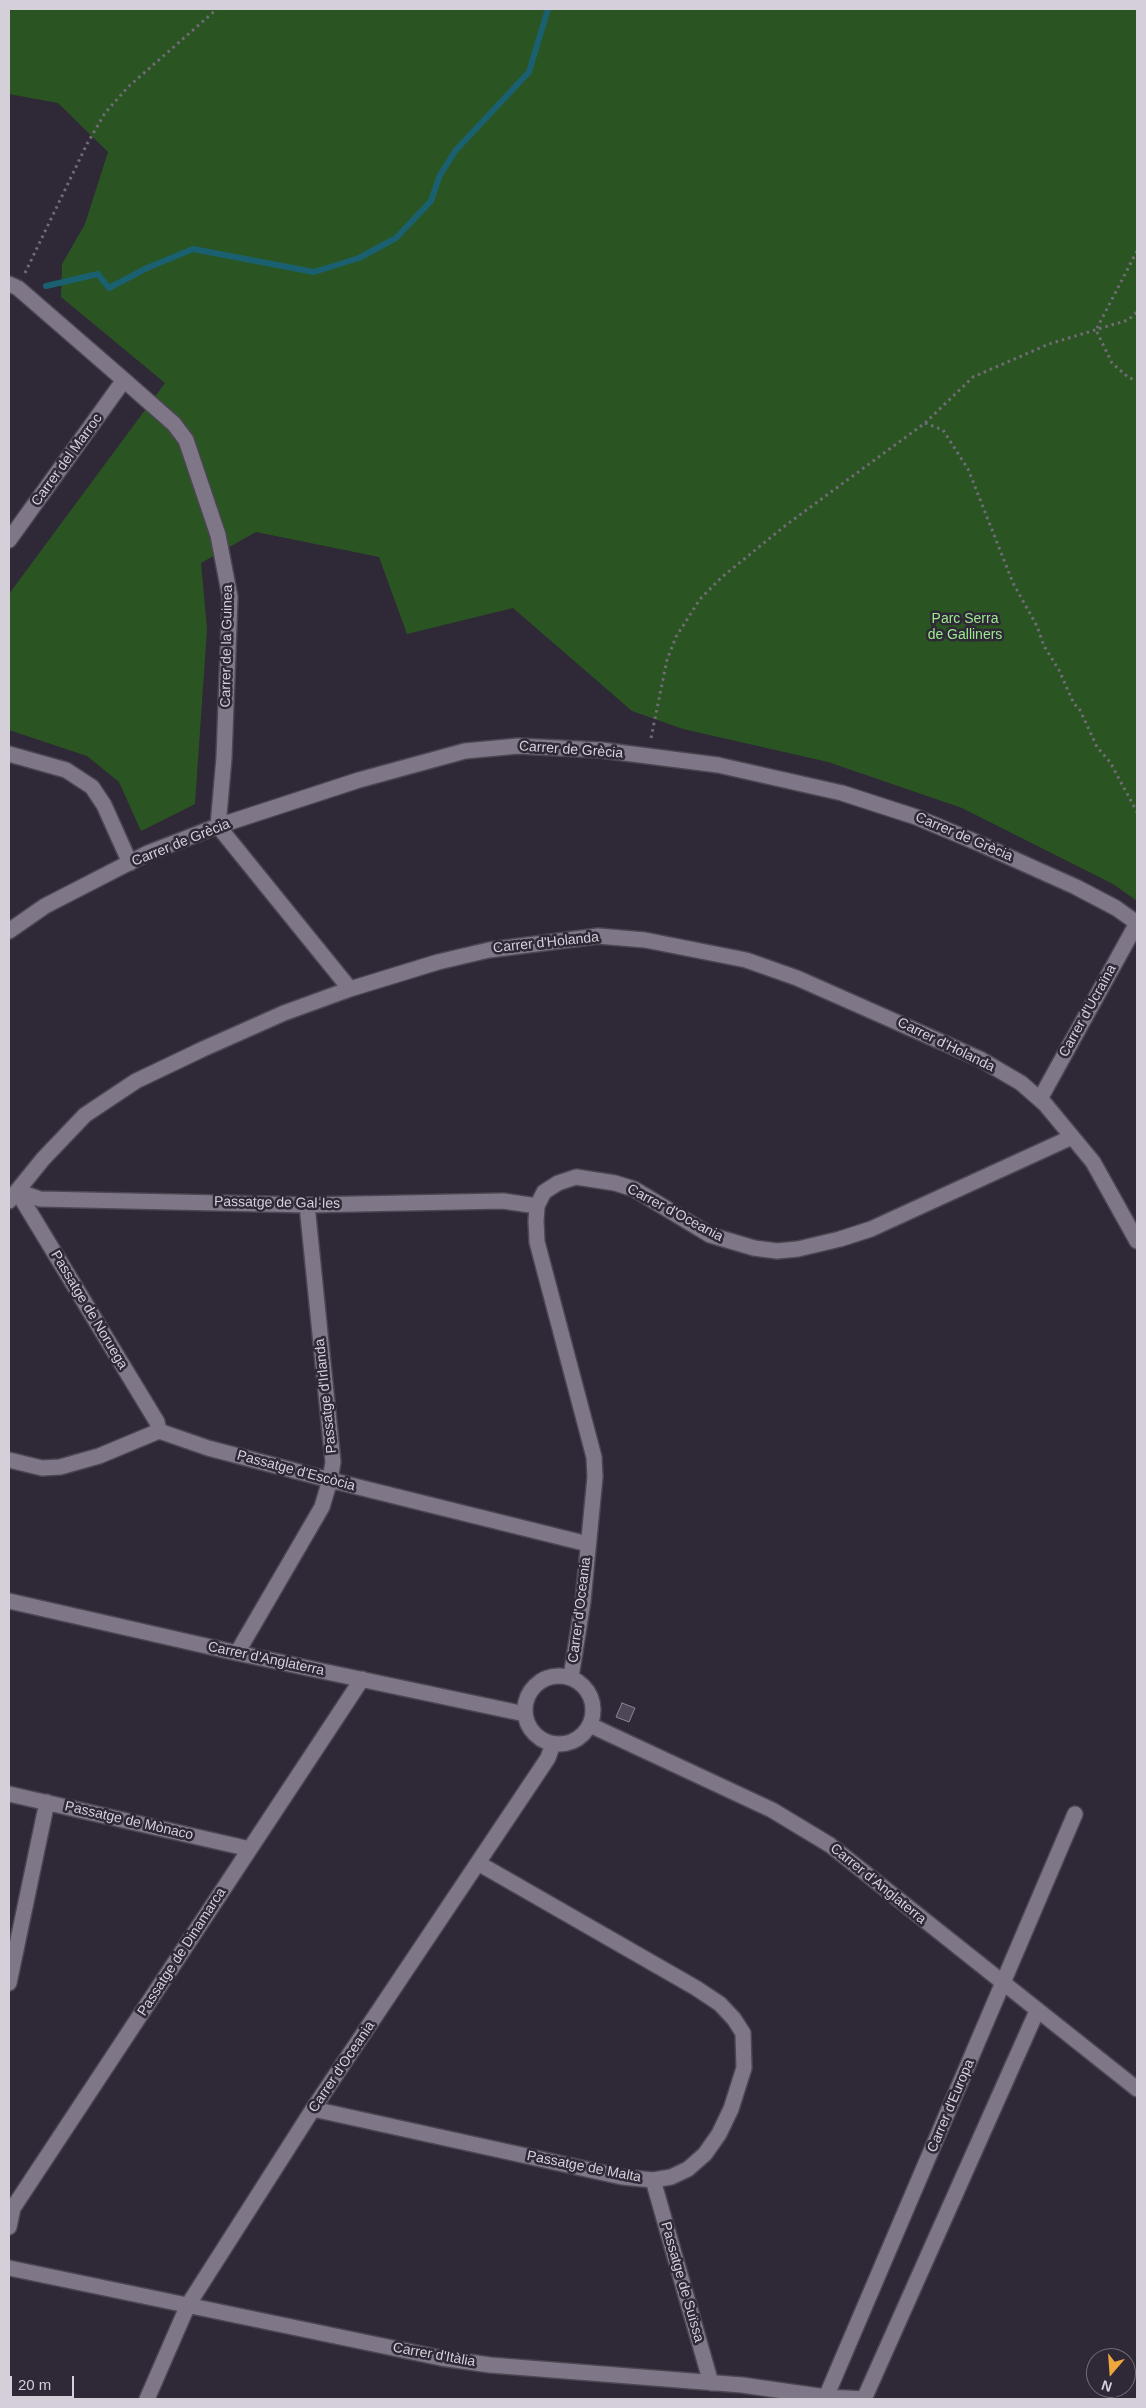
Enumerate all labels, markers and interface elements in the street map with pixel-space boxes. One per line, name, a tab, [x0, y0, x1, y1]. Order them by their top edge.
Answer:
street label: Carrer del Marroc	[28, 411, 106, 509]
street label: Carrer de la Guinea	[218, 584, 236, 708]
park label: Parc Serra de Galliners	[928, 611, 1002, 644]
street label: Carrer de Grècia	[518, 738, 624, 762]
street label: Carrer de Grècia	[913, 809, 1015, 865]
street label: Carrer de Grècia	[130, 816, 232, 870]
street label: Carrer d'Holanda	[492, 929, 600, 957]
street label: Carrer d'Ucraïna	[1056, 962, 1120, 1060]
street label: Carrer d'Holanda	[895, 1014, 997, 1076]
street label: Carrer d'Oceania	[624, 1181, 726, 1245]
street label: Passatge de Gal·les	[214, 1194, 340, 1212]
street label: Passatge de Noruega	[47, 1248, 131, 1372]
street label: Passatge d'Irlanda	[312, 1338, 340, 1454]
street label: Passatge d'Escòcia	[235, 1447, 357, 1495]
street label: Carrer d'Oceania	[565, 1556, 595, 1664]
street label: Carrer d'Anglaterra	[206, 1638, 326, 1680]
street label: Passatge de Mònaco	[63, 1798, 195, 1844]
street label: Carrer d'Anglaterra	[827, 1840, 929, 1928]
street label: Passatge de Dinamarca	[134, 1885, 230, 2019]
street label: Carrer d'Oceania	[305, 2018, 379, 2116]
street label: Carrer d'Europa	[924, 2057, 978, 2155]
street label: Passatge de Malta	[525, 2148, 643, 2186]
street label: Passatge de Suïssa	[657, 2220, 707, 2344]
street label: Carrer d'Itàlia	[391, 2339, 477, 2371]
north arrow	[1086, 2348, 1136, 2398]
scale bar	[12, 2366, 76, 2398]
text: 20 m	[18, 2376, 51, 2393]
text: N	[1099, 2377, 1114, 2395]

